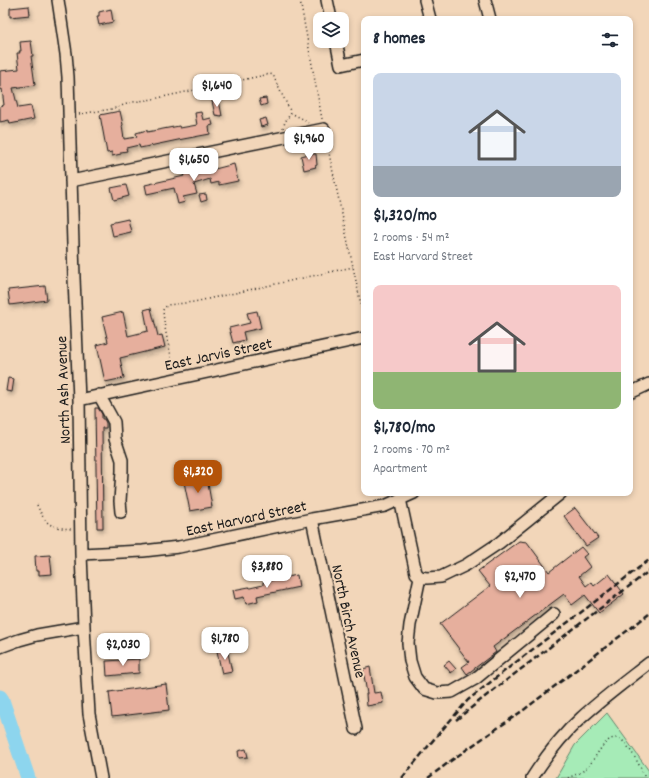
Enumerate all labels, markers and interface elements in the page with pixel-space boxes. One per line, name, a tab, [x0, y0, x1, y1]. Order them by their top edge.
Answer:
map controls	[313, 12, 349, 48]
button: layers	[313, 12, 349, 48]
text: 8 homes	[373, 28, 425, 52]
icon: filters	[599, 29, 621, 51]
pin: $1,640	[184, 74, 250, 108]
text: $1,640	[202, 77, 232, 96]
icon: home	[461, 99, 533, 171]
pin: $1,960	[276, 127, 342, 161]
text: $1,960	[293, 130, 325, 149]
pin: $1,650	[161, 148, 227, 182]
text: $1,650	[178, 151, 210, 170]
text: $1,320/mo	[373, 205, 437, 229]
text: 2 rooms · 54 m²	[373, 229, 449, 248]
text: East Harvard Street	[373, 248, 473, 267]
icon: home	[461, 311, 533, 383]
street label: East Jarvis Street	[163, 333, 274, 378]
street label: North Ash Avenue	[51, 335, 78, 444]
text: $1,780/mo	[373, 417, 435, 441]
text: 2 rooms · 70 m²	[373, 441, 450, 460]
pin: $1,320	[165, 460, 231, 494]
text: Apartment	[373, 460, 427, 479]
text: $1,320	[183, 463, 213, 482]
street label: East Harvard Street	[184, 495, 309, 543]
pin: $3,880	[234, 555, 300, 589]
text: $3,880	[251, 558, 283, 577]
street label: North Birch Avenue	[324, 563, 371, 680]
pin: $2,470	[487, 565, 553, 599]
text: $2,470	[504, 568, 536, 587]
pin: $1,780	[192, 627, 258, 661]
text: $1,780	[210, 630, 240, 649]
pin: $2,030	[90, 633, 156, 667]
text: $2,030	[106, 636, 140, 655]

